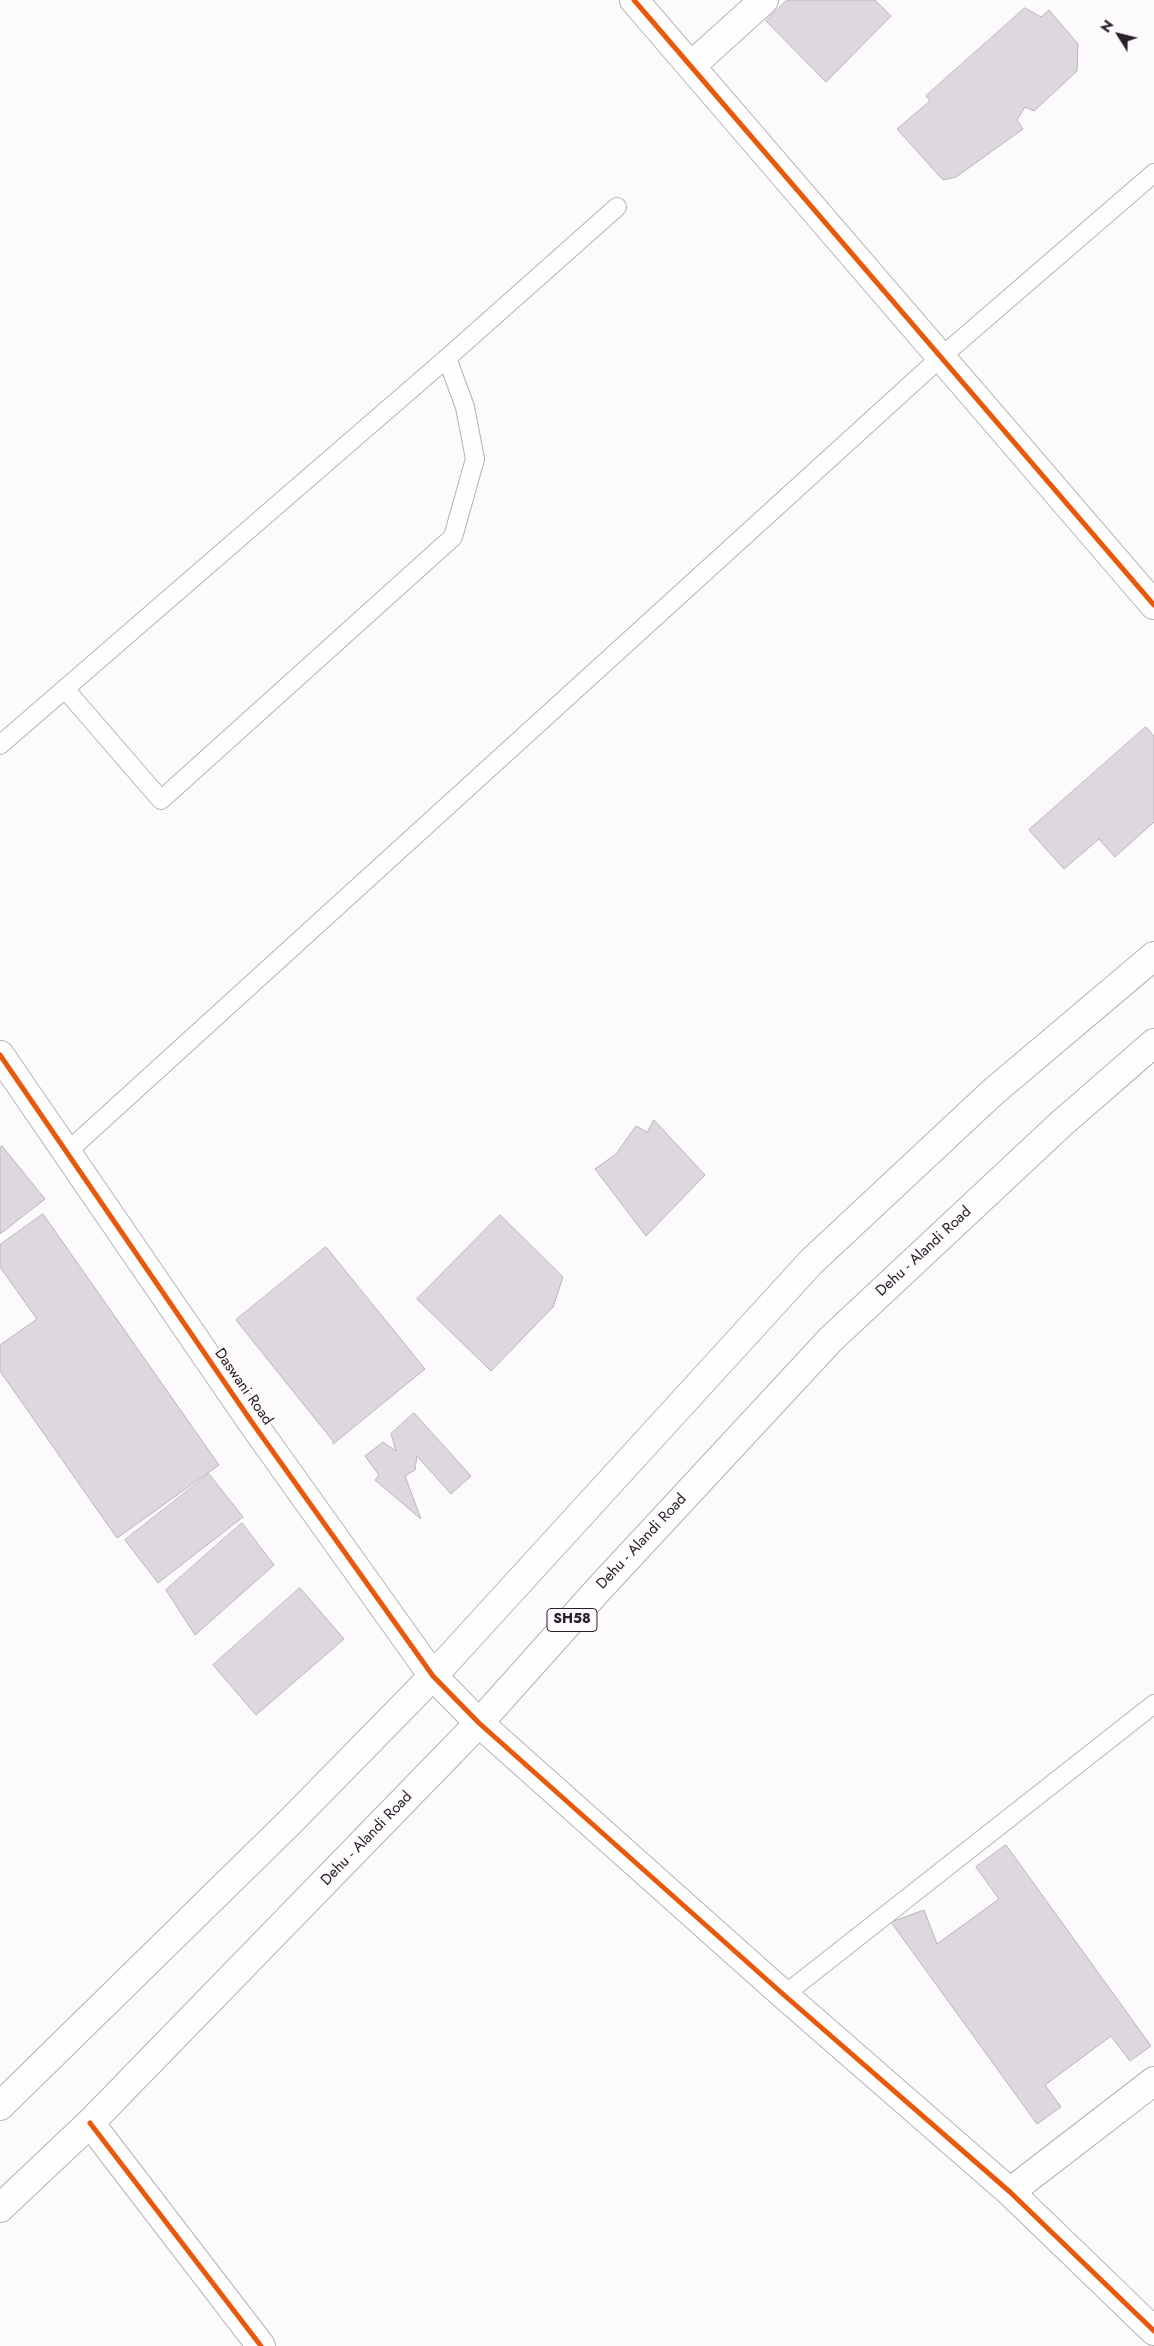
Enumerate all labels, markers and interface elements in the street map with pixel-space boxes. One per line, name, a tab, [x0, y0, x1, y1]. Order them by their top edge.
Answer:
north arrow	[1094, 10, 1144, 60]
text: N	[1096, 16, 1118, 37]
street label: Dehu - Alandi Road	[873, 1203, 975, 1301]
street label: Daswani Road	[210, 1345, 276, 1429]
street label: Dehu - Alandi Road	[593, 1491, 691, 1593]
road number: SH58	[547, 1608, 597, 1632]
street label: Dehu - Alandi Road	[318, 1788, 416, 1890]

